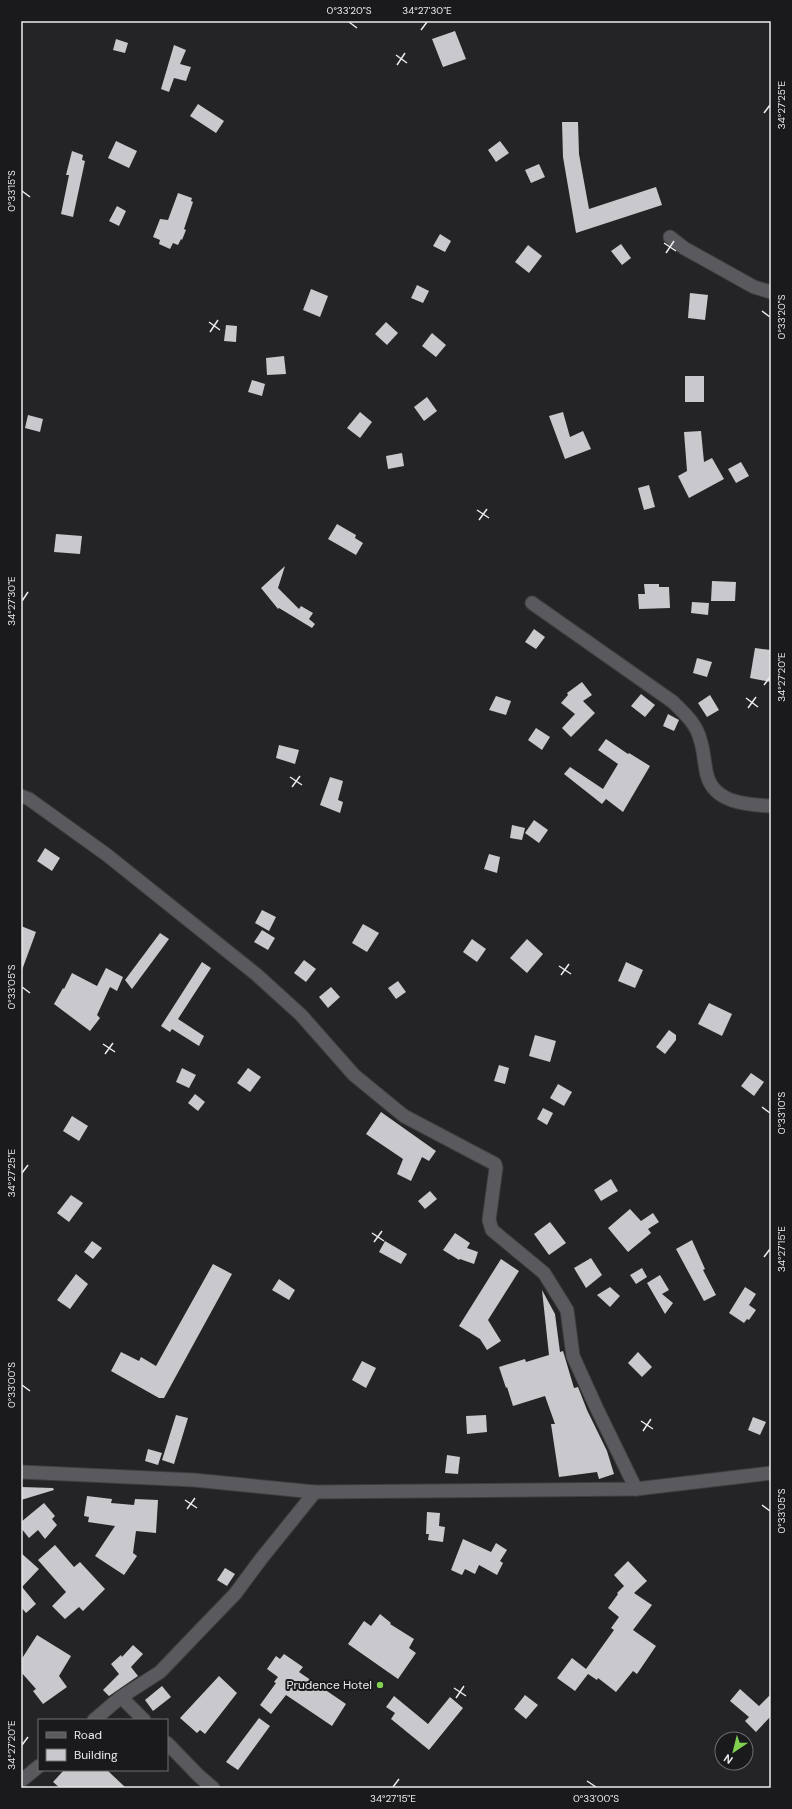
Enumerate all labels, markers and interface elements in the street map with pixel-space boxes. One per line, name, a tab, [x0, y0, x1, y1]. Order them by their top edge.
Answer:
text: 0°33'20"S	[327, 4, 372, 17]
text: 34°27'30"E	[402, 4, 452, 17]
text: 34°27'25"E	[775, 80, 788, 129]
text: 0°33'15"S	[5, 170, 18, 212]
text: 0°33'20"S	[775, 294, 788, 339]
text: 34°27'30"E	[5, 576, 18, 626]
text: 34°27'20"E	[775, 652, 788, 702]
text: 0°33'05"S	[5, 964, 18, 1010]
text: 0°33'10"S	[775, 1092, 788, 1134]
text: 34°27'25"E	[5, 1148, 18, 1197]
text: 34°27'15"E	[775, 1226, 788, 1272]
text: 0°33'00"S	[5, 1362, 18, 1408]
text: 0°33'05"S	[775, 1488, 788, 1534]
place label: Prudence Hotel	[287, 1677, 372, 1693]
marker: Prudence Hotel	[375, 1680, 385, 1690]
legend	[38, 1719, 168, 1771]
text: 34°27'20"E	[5, 1720, 18, 1770]
text: Road	[74, 1727, 102, 1743]
north arrow	[714, 1731, 754, 1771]
text: Building	[74, 1747, 118, 1763]
text: N	[721, 1751, 736, 1767]
text: 34°27'15"E	[370, 1792, 416, 1805]
text: 0°33'00"S	[573, 1792, 619, 1805]

